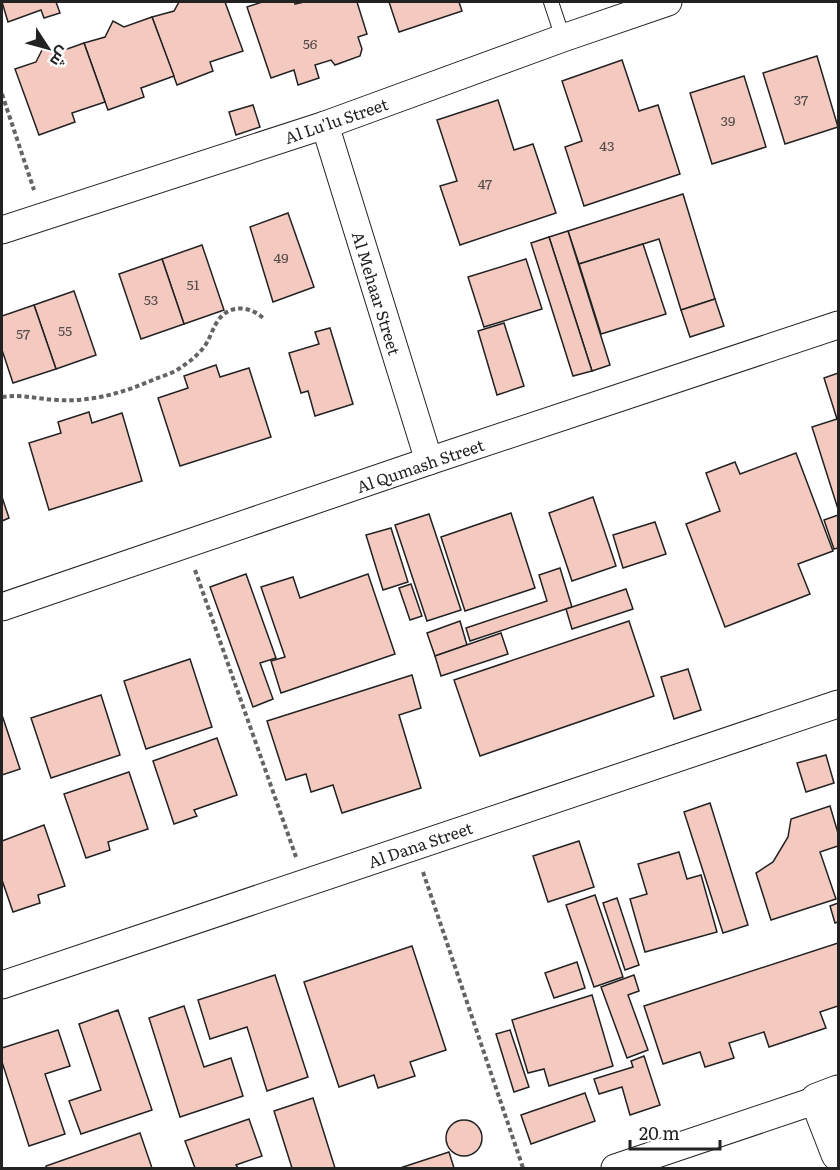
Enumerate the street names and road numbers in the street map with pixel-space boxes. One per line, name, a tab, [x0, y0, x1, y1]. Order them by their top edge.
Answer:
street label: Al Lu'lu Street	[281, 91, 391, 149]
street label: Al Mehaar Street	[347, 228, 407, 358]
street label: Al Qumash Street	[353, 432, 487, 498]
street label: Al Dana Street	[364, 815, 476, 873]

